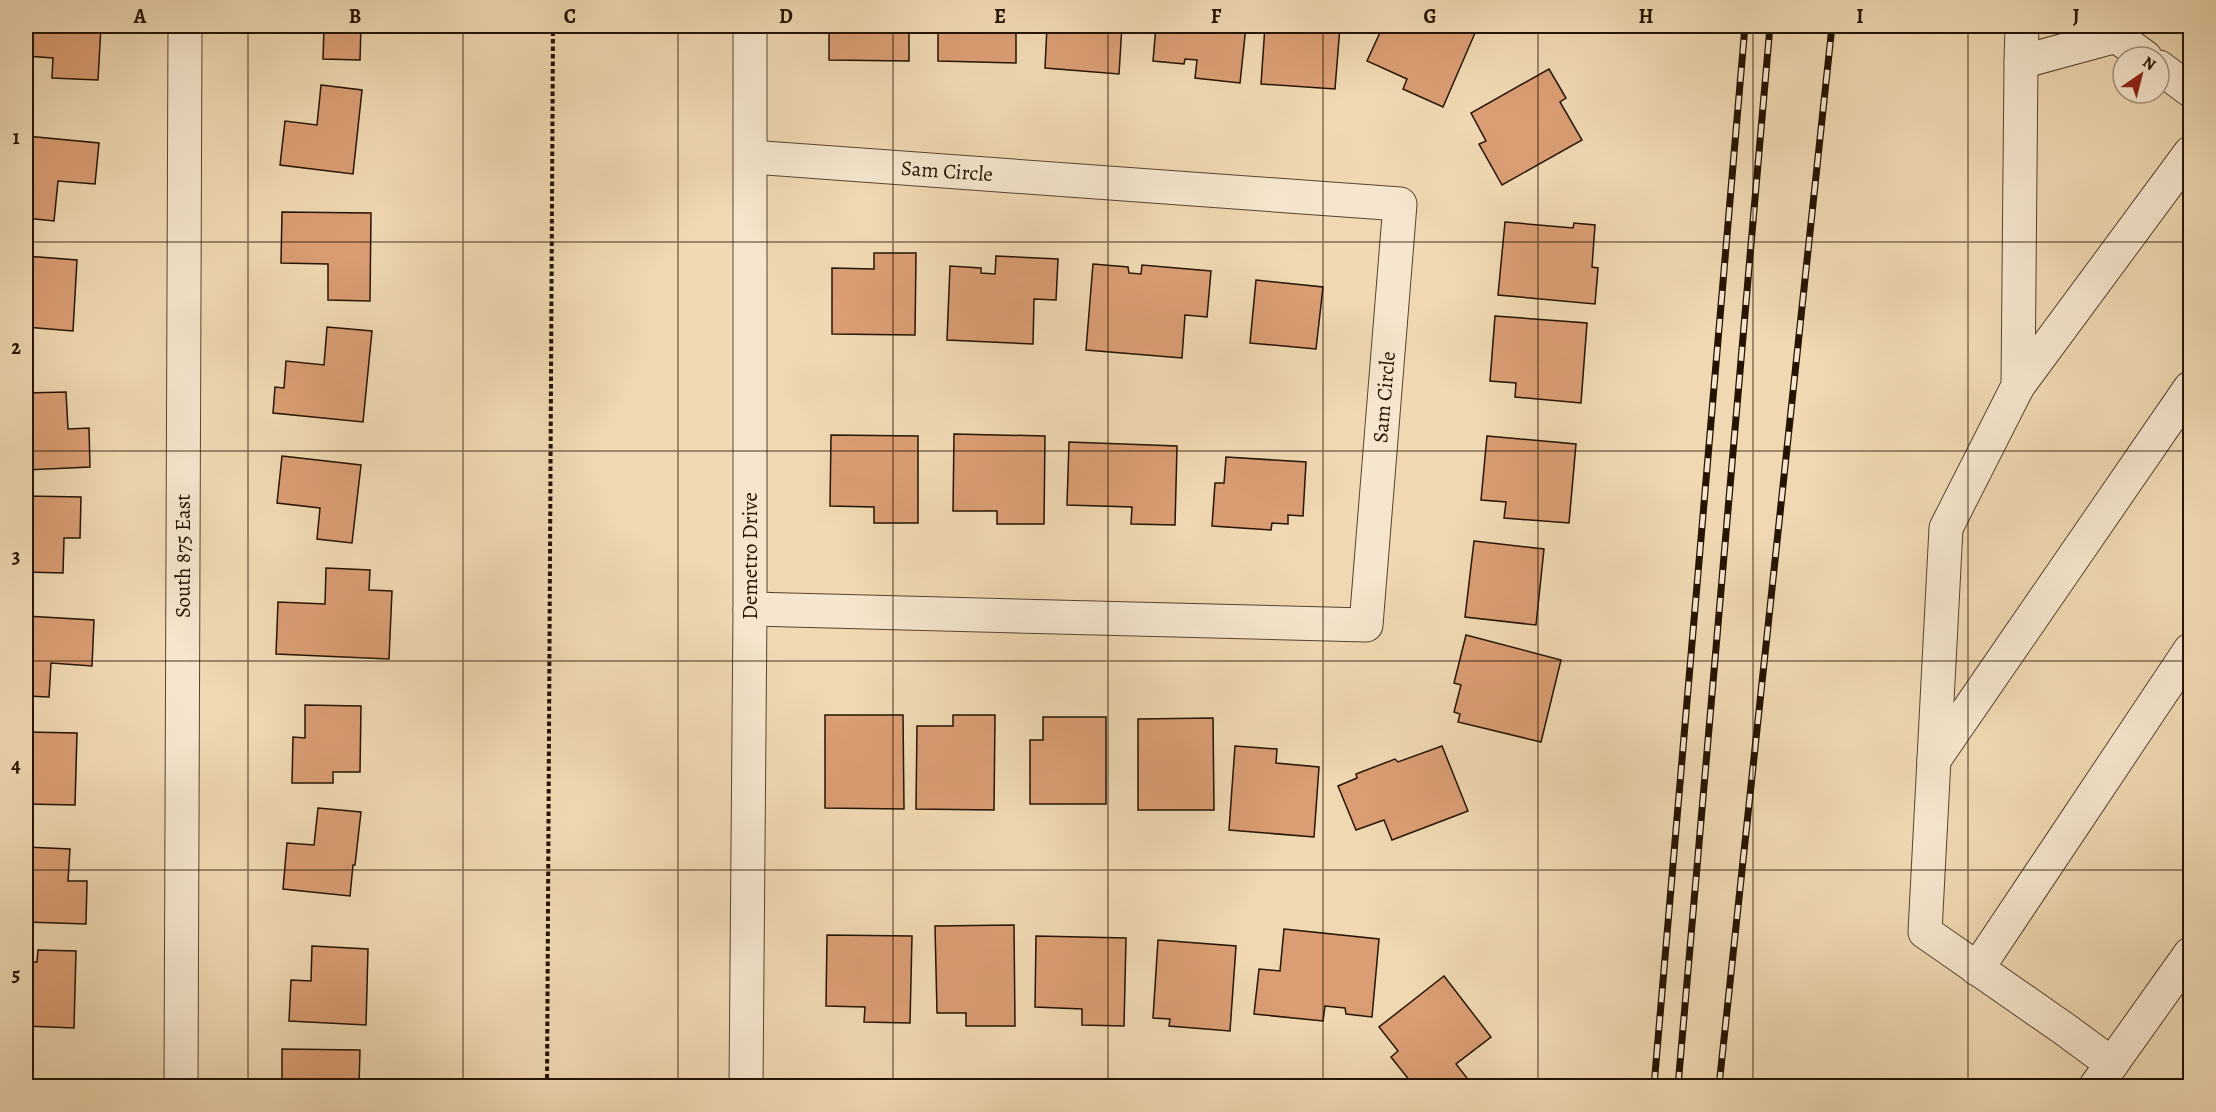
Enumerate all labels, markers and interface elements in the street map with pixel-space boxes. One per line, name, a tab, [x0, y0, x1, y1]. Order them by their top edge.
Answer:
text: A	[133, 3, 147, 30]
text: B	[349, 3, 361, 30]
text: C	[564, 3, 576, 30]
text: D	[779, 3, 793, 30]
text: E	[994, 3, 1006, 30]
text: F	[1211, 3, 1222, 30]
text: G	[1423, 3, 1437, 30]
text: H	[1639, 3, 1654, 30]
text: I	[1856, 3, 1864, 30]
text: J	[2073, 3, 2080, 30]
north arrow	[2111, 45, 2171, 105]
text: N	[2138, 51, 2160, 76]
text: 1	[12, 124, 20, 151]
street label: Sam Circle	[900, 154, 994, 188]
text: 2	[11, 334, 21, 361]
street label: Sam Circle	[1366, 350, 1402, 444]
street label: Demetro Drive	[736, 492, 764, 620]
street label: South 875 East	[169, 494, 197, 618]
text: 3	[12, 543, 20, 570]
text: 4	[11, 752, 21, 779]
text: 5	[12, 961, 20, 988]

